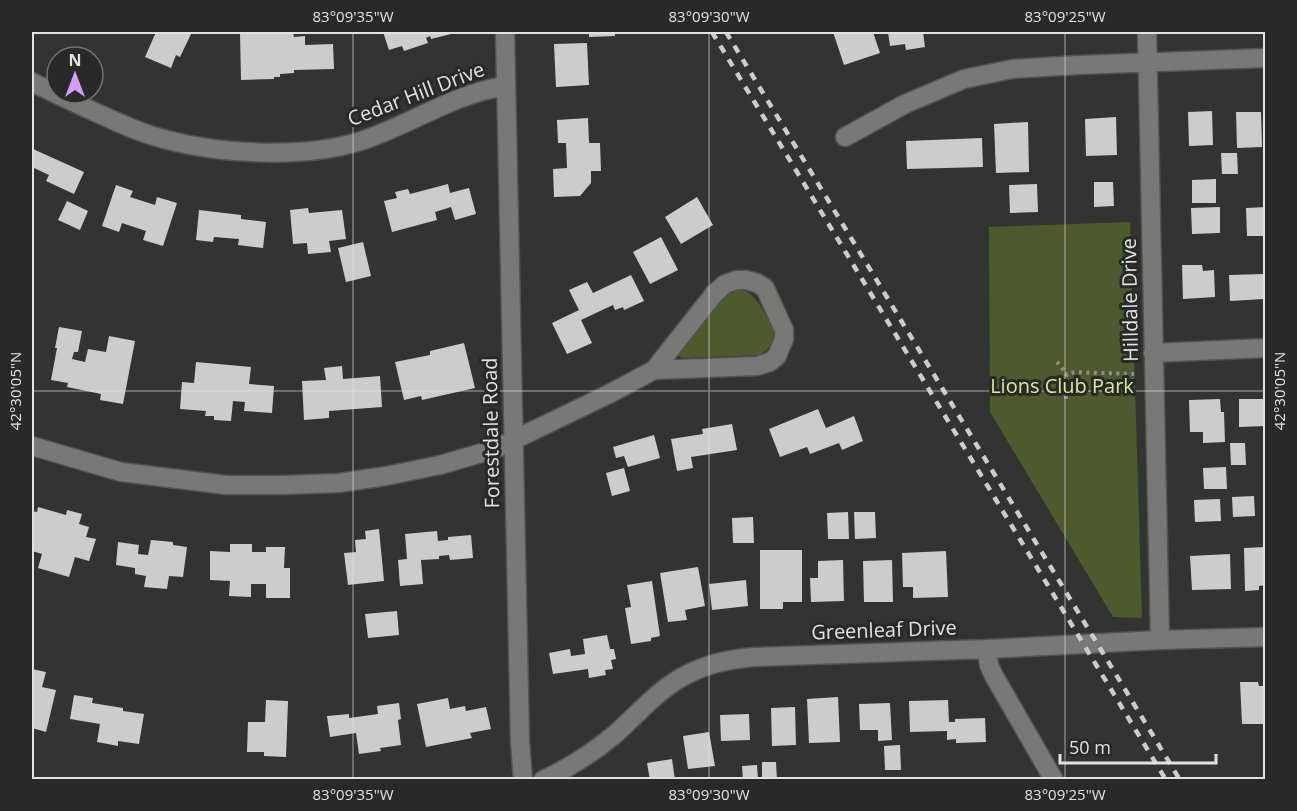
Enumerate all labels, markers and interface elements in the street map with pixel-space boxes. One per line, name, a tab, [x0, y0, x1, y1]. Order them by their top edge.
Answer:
text: 83°09'35"W	[313, 6, 394, 26]
text: 83°09'30"W	[669, 6, 750, 26]
text: 83°09'25"W	[1025, 6, 1106, 26]
north arrow	[45, 45, 105, 105]
text: N	[68, 49, 82, 71]
street label: Cedar Hill Drive	[343, 55, 488, 132]
street label: Hilldale Drive	[1115, 238, 1144, 362]
text: 42°30'05"N	[5, 352, 25, 430]
text: 42°30'05"N	[1269, 352, 1289, 430]
street label: Forestdale Road	[476, 357, 505, 509]
park label: Lions Club Park	[990, 372, 1134, 399]
street label: Greenleaf Drive	[811, 613, 957, 646]
scale bar	[1060, 727, 1216, 765]
text: 50 m	[1069, 735, 1111, 759]
text: 83°09'35"W	[313, 784, 394, 804]
text: 83°09'30"W	[669, 784, 750, 804]
text: 83°09'25"W	[1025, 784, 1106, 804]

